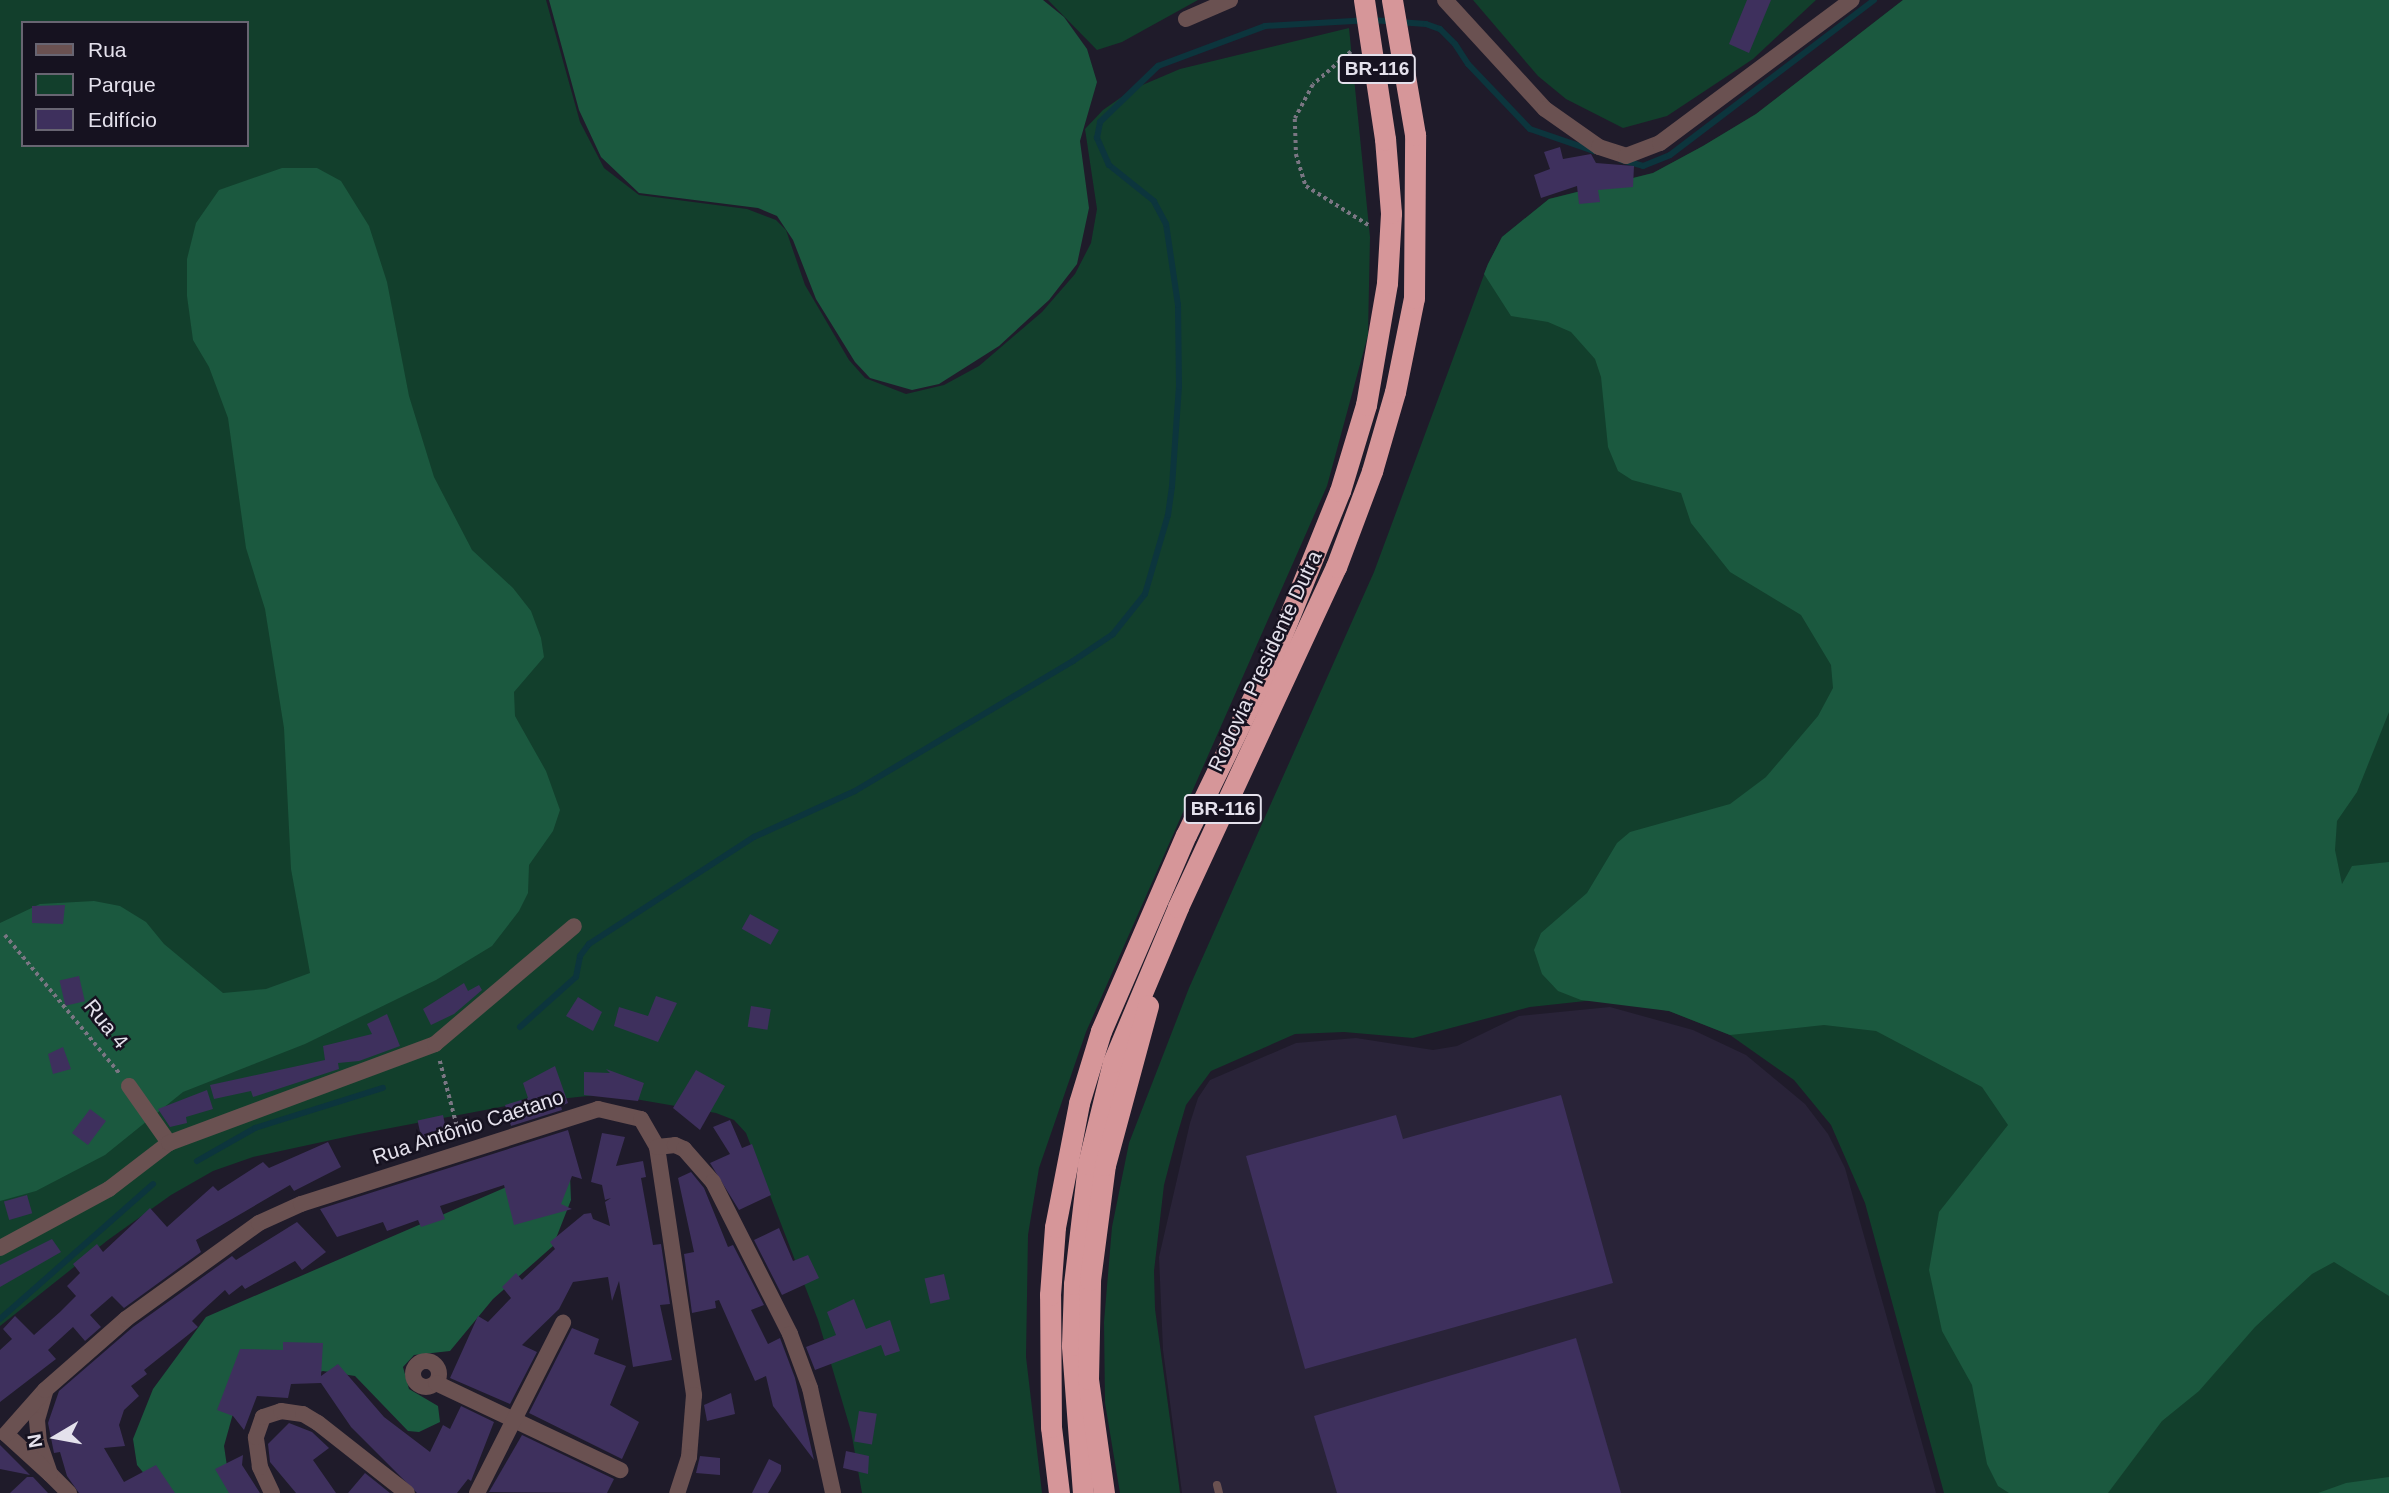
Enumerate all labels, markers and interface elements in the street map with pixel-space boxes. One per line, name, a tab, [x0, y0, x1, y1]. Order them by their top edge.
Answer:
legend	[21, 21, 248, 147]
text: Rua	[88, 38, 127, 61]
road number: BR-116	[1337, 54, 1417, 85]
text: Parque	[88, 73, 156, 96]
text: Edifício	[88, 108, 157, 131]
street label: Rodovia Presidente Dutra	[1203, 547, 1327, 775]
road number: BR-116	[1183, 794, 1263, 824]
street label: Rua 4	[79, 994, 133, 1054]
street label: Rua Antônio Caetano	[369, 1084, 567, 1170]
north arrow	[21, 1402, 91, 1472]
text: N	[23, 1432, 46, 1449]

